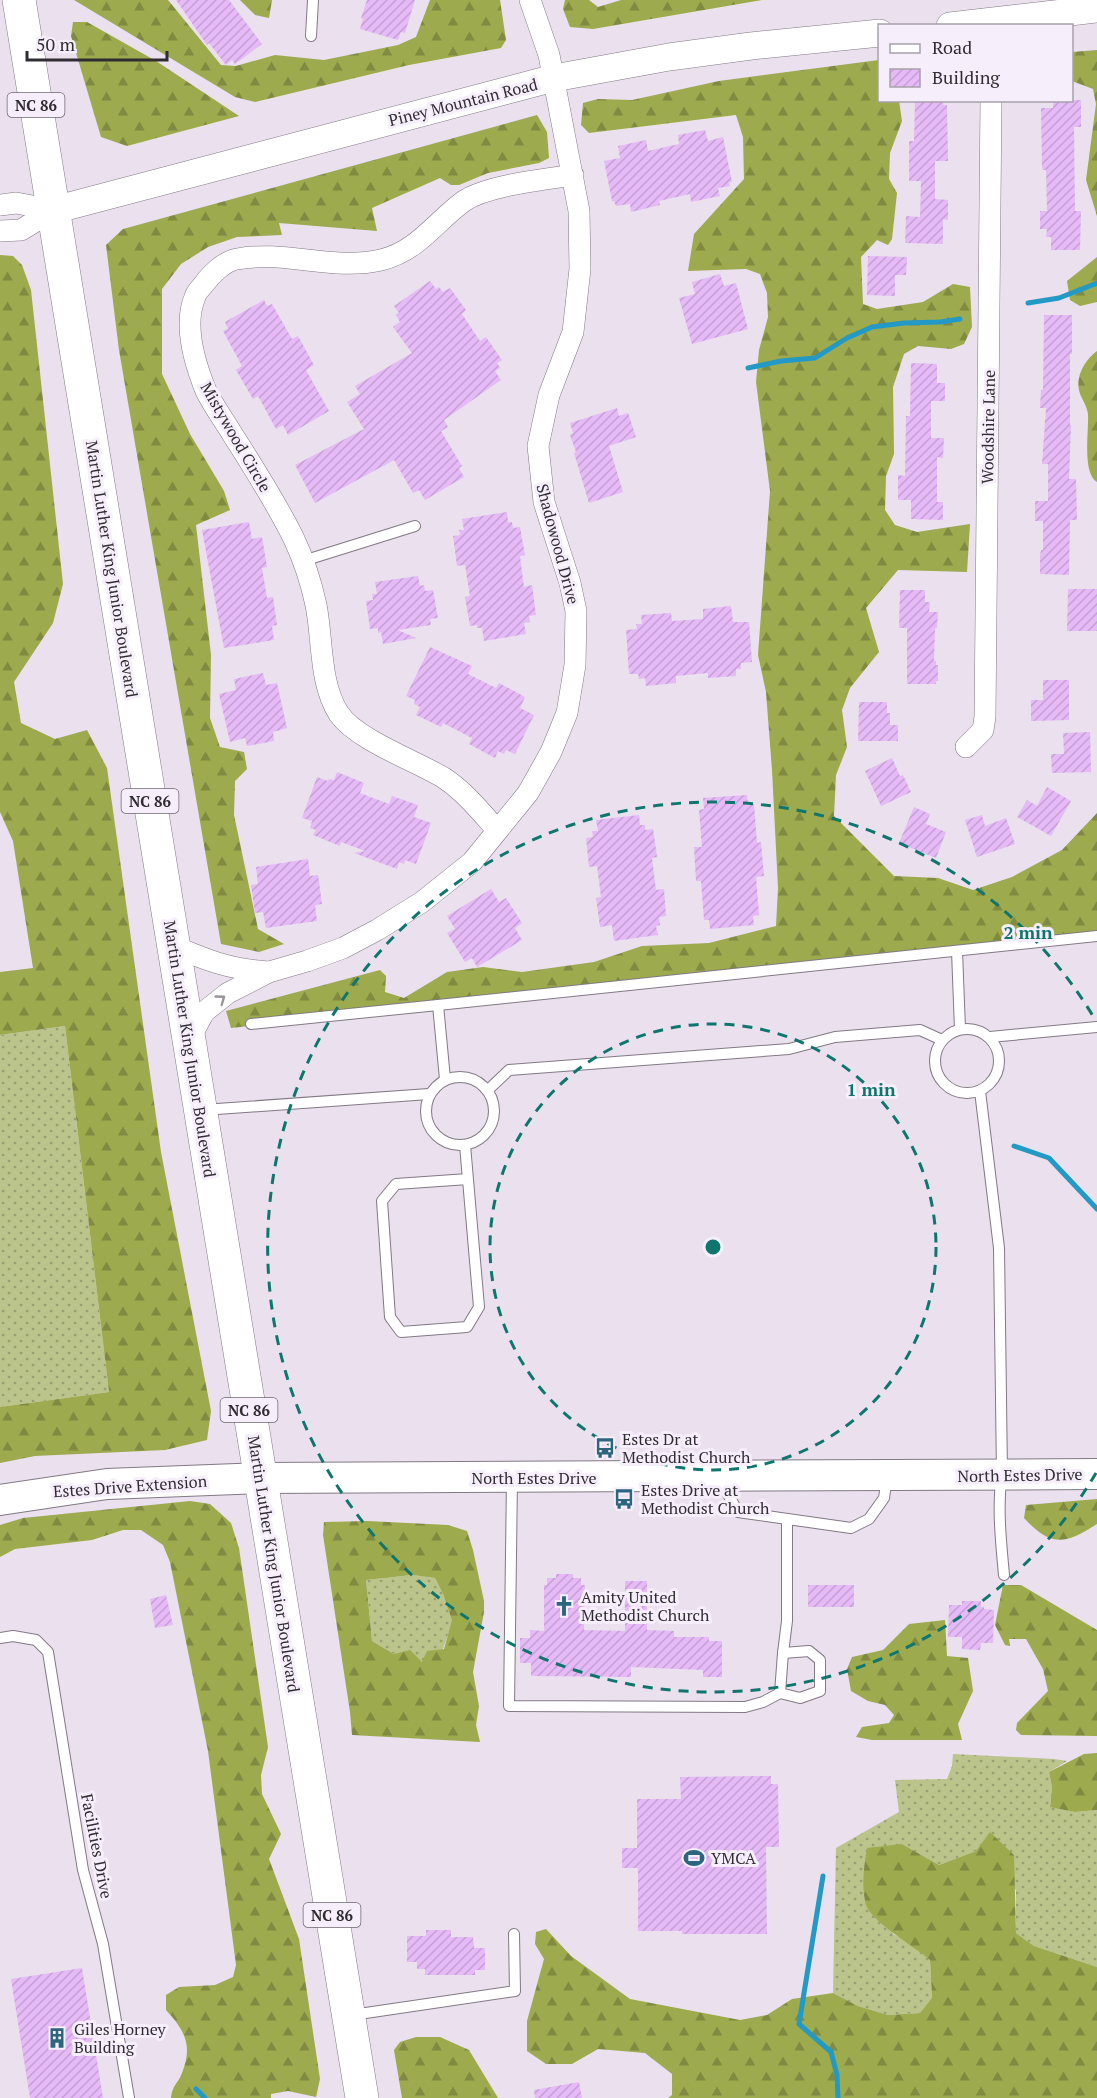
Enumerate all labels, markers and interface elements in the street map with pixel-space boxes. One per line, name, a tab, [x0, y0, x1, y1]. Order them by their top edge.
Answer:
scale bar	[27, 24, 166, 62]
legend	[878, 24, 1073, 102]
text: 50 m	[36, 32, 76, 56]
text: Road	[932, 35, 972, 59]
text: Building	[932, 65, 1000, 89]
street label: Piney Mountain Road	[386, 73, 540, 131]
road number: NC 86	[8, 93, 64, 117]
street label: Woodshire Lane	[976, 370, 1000, 484]
street label: Mistywood Circle	[196, 378, 276, 496]
street label: Martin Luther King Junior Boulevard	[81, 439, 143, 699]
street label: Shadowood Drive	[531, 481, 585, 607]
road number: NC 86	[122, 789, 178, 813]
street label: Martin Luther King Junior Boulevard	[159, 919, 221, 1179]
text: 2 min	[1003, 920, 1053, 944]
one-way arrow	[215, 995, 226, 1006]
text: 1 min	[846, 1077, 896, 1101]
centre of rings	[703, 1237, 723, 1257]
road number: NC 86	[220, 1398, 278, 1422]
place label: Estes Dr at Methodist Church	[622, 1428, 751, 1468]
street label: Martin Luther King Junior Boulevard	[243, 1434, 305, 1694]
bus stop icon: Estes Dr at Methodist Church	[593, 1436, 617, 1460]
street label: North Estes Drive	[957, 1463, 1083, 1487]
street label: North Estes Drive	[471, 1467, 597, 1489]
street label: Estes Drive Extension	[52, 1470, 208, 1502]
place label: Estes Drive at Methodist Church	[641, 1479, 770, 1519]
bus stop icon: Estes Drive at Methodist Church	[612, 1487, 636, 1511]
place label: Amity United Methodist Church	[581, 1586, 710, 1626]
church icon: Amity United Methodist Church	[552, 1594, 576, 1618]
street label: Facilities Drive	[76, 1792, 118, 1900]
sports icon: YMCA	[682, 1846, 706, 1870]
place label: YMCA	[711, 1847, 756, 1869]
road number: NC 86	[304, 1903, 360, 1927]
place label: Giles Horney Building	[74, 2018, 166, 2058]
building icon: Giles Horney Building	[45, 2026, 69, 2050]

